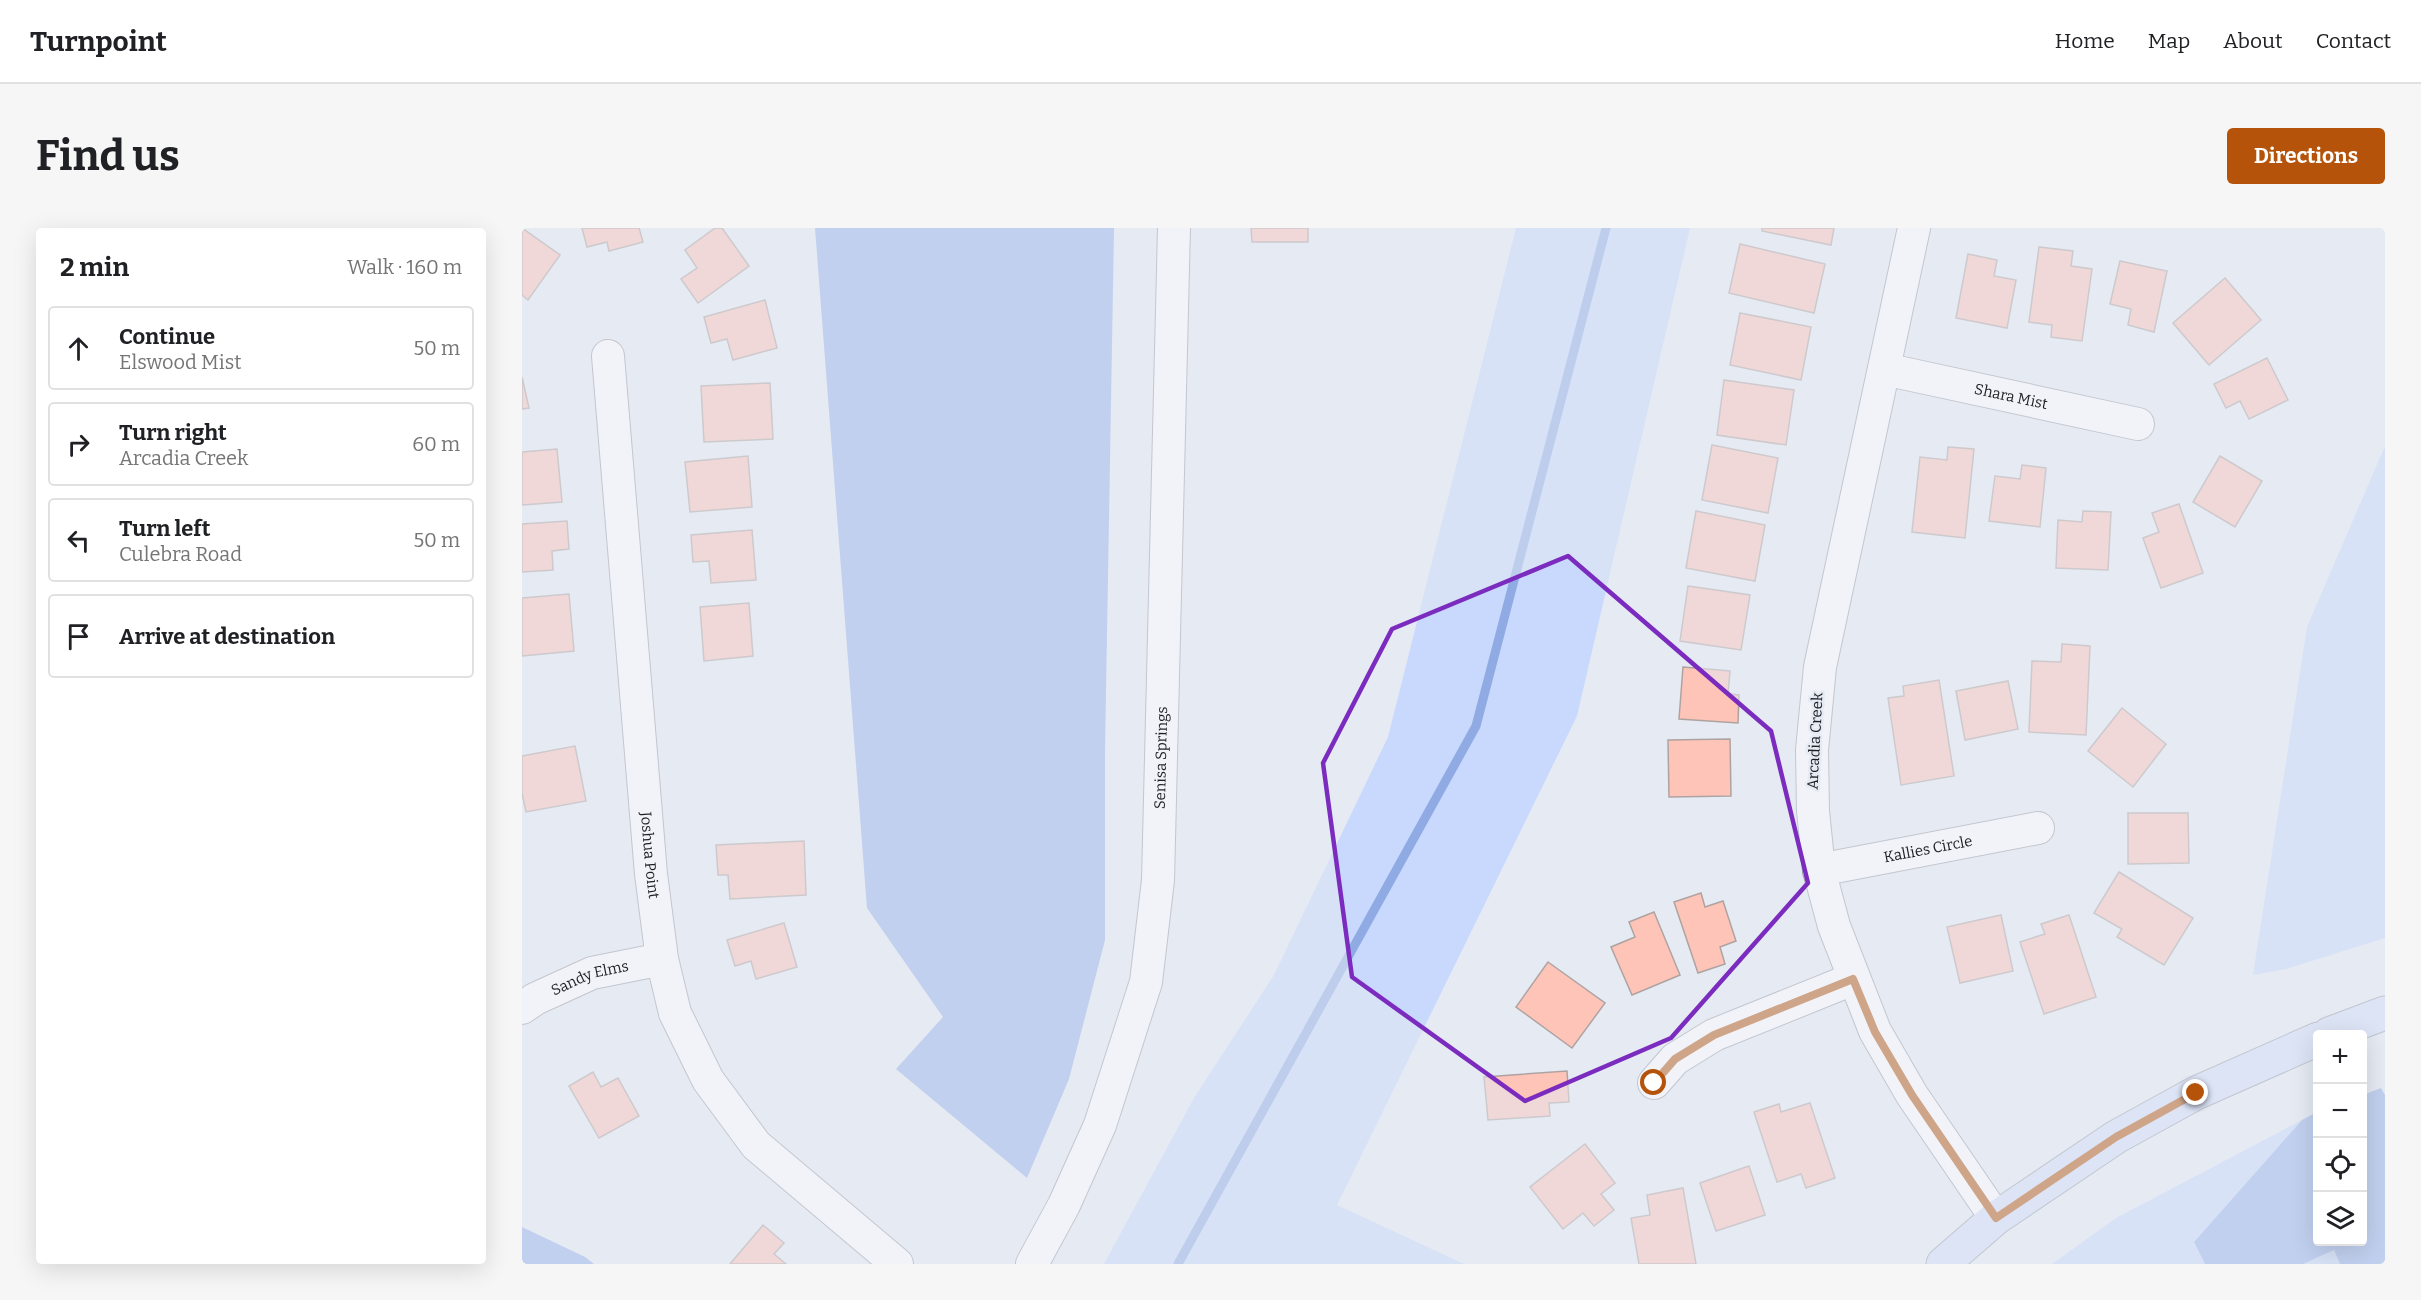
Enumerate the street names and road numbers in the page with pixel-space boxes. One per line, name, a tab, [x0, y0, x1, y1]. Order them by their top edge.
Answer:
street label: Shara Mist	[1973, 380, 2050, 413]
street label: Arcadia Creek	[1803, 692, 1827, 790]
street label: Senisa Springs	[1151, 706, 1171, 809]
street label: Joshua Point	[637, 810, 663, 900]
street label: Kallies Circle	[1882, 832, 1974, 866]
street label: Sandy Elms	[548, 957, 630, 999]

